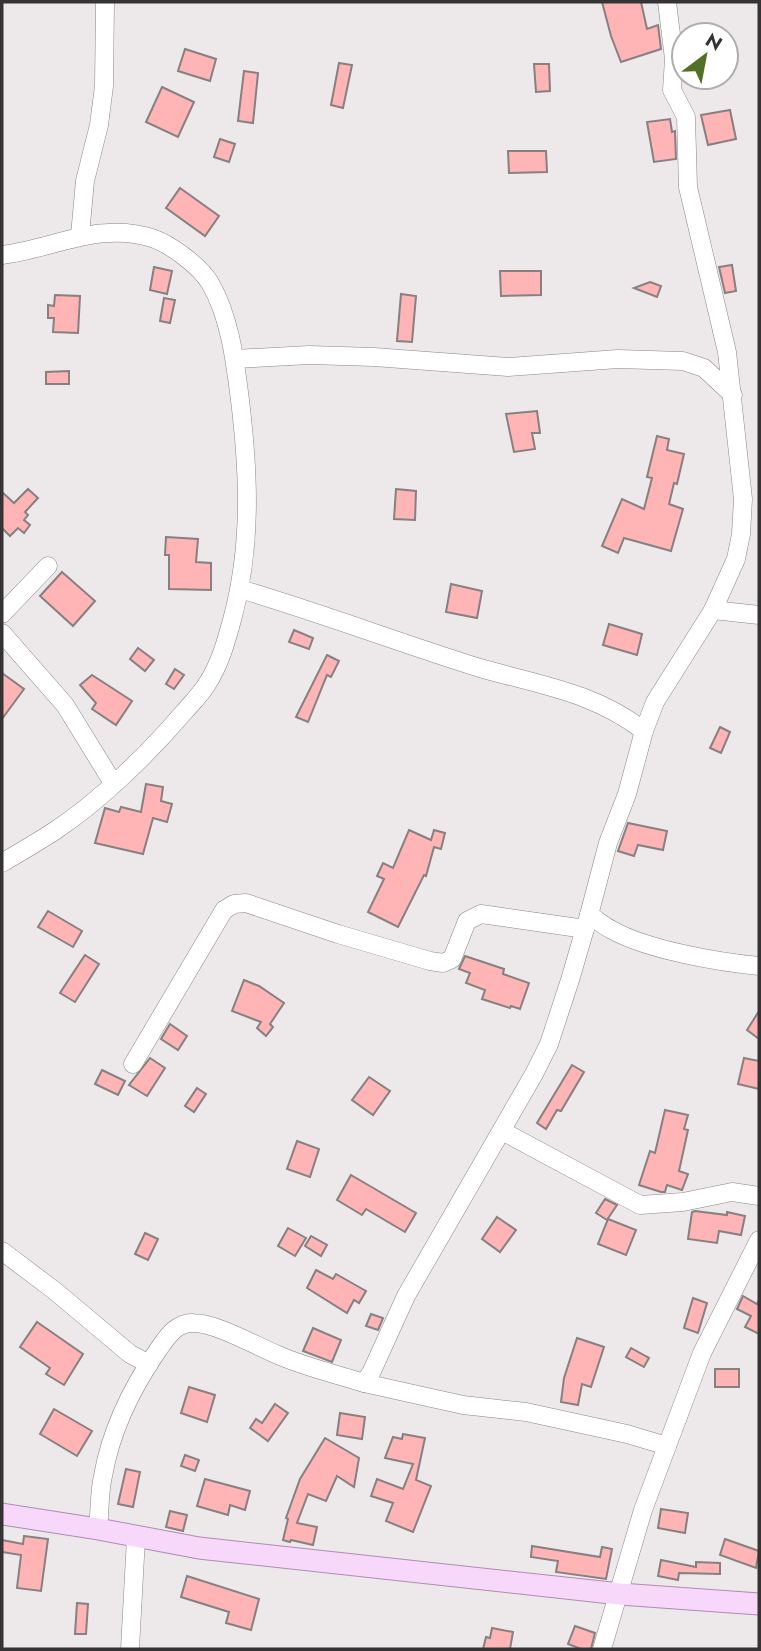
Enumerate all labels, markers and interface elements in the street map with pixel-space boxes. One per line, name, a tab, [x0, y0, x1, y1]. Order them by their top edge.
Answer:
north arrow	[670, 21, 740, 91]
text: N	[700, 27, 727, 57]

